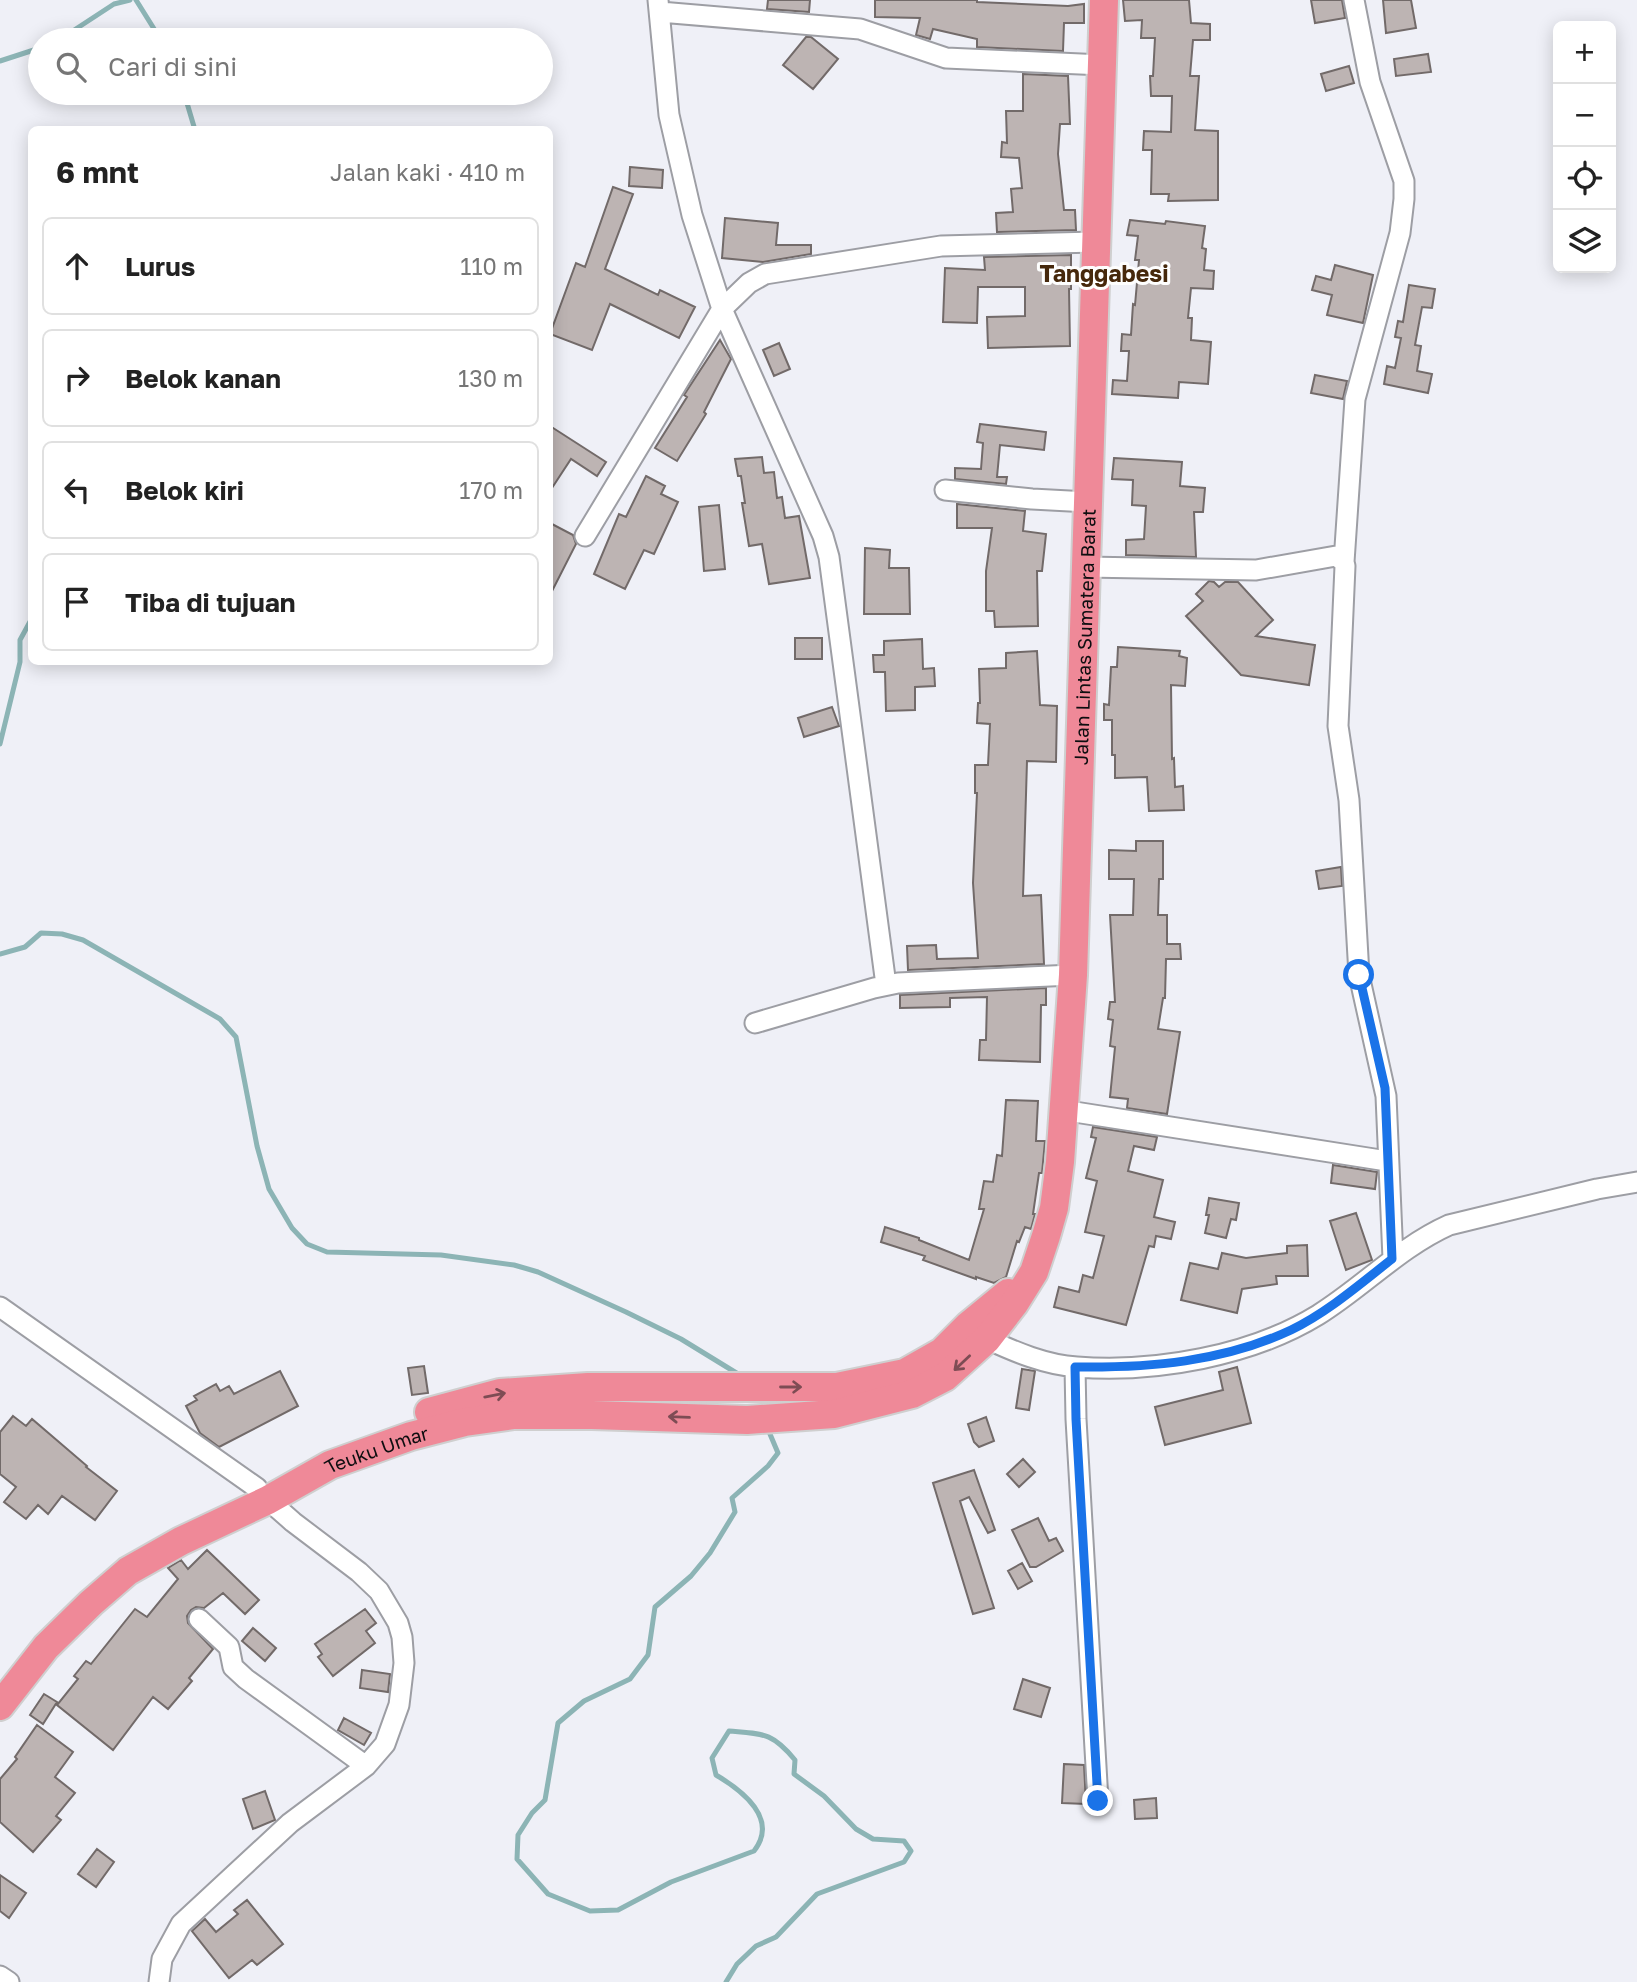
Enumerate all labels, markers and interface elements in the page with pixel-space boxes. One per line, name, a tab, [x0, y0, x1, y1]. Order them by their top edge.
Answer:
map controls	[1553, 21, 1616, 273]
button: +	[1553, 21, 1616, 84]
search box	[28, 28, 553, 105]
icon: search	[52, 48, 90, 86]
text: Cari di sini	[108, 51, 237, 82]
button: −	[1553, 84, 1616, 147]
button: locate	[1553, 147, 1616, 210]
text: 6 mnt	[56, 154, 139, 190]
text: Jalan kaki · 410 m	[330, 158, 525, 186]
button: layers	[1553, 210, 1616, 273]
icon: ahead	[58, 247, 96, 285]
text: Lurus	[125, 251, 195, 282]
text: 110 m	[460, 252, 523, 280]
district label: Tanggabesi	[1040, 259, 1168, 287]
icon: right	[58, 359, 96, 397]
text: Belok kanan	[125, 363, 281, 394]
text: 130 m	[458, 364, 523, 392]
icon: left	[58, 471, 96, 509]
text: Belok kiri	[125, 475, 244, 506]
text: 170 m	[459, 476, 523, 504]
street label: Jalan Lintas Sumatera Barat	[1068, 508, 1099, 765]
icon: arrive	[58, 583, 96, 621]
text: Tiba di tujuan	[125, 587, 295, 618]
route start	[1343, 959, 1374, 990]
one-way arrow	[954, 1355, 971, 1372]
one-way arrow	[779, 1380, 802, 1394]
one-way arrow	[483, 1388, 506, 1401]
one-way arrow	[668, 1411, 691, 1424]
street label: Teuku Umar	[320, 1420, 431, 1478]
route end	[1082, 1785, 1113, 1816]

